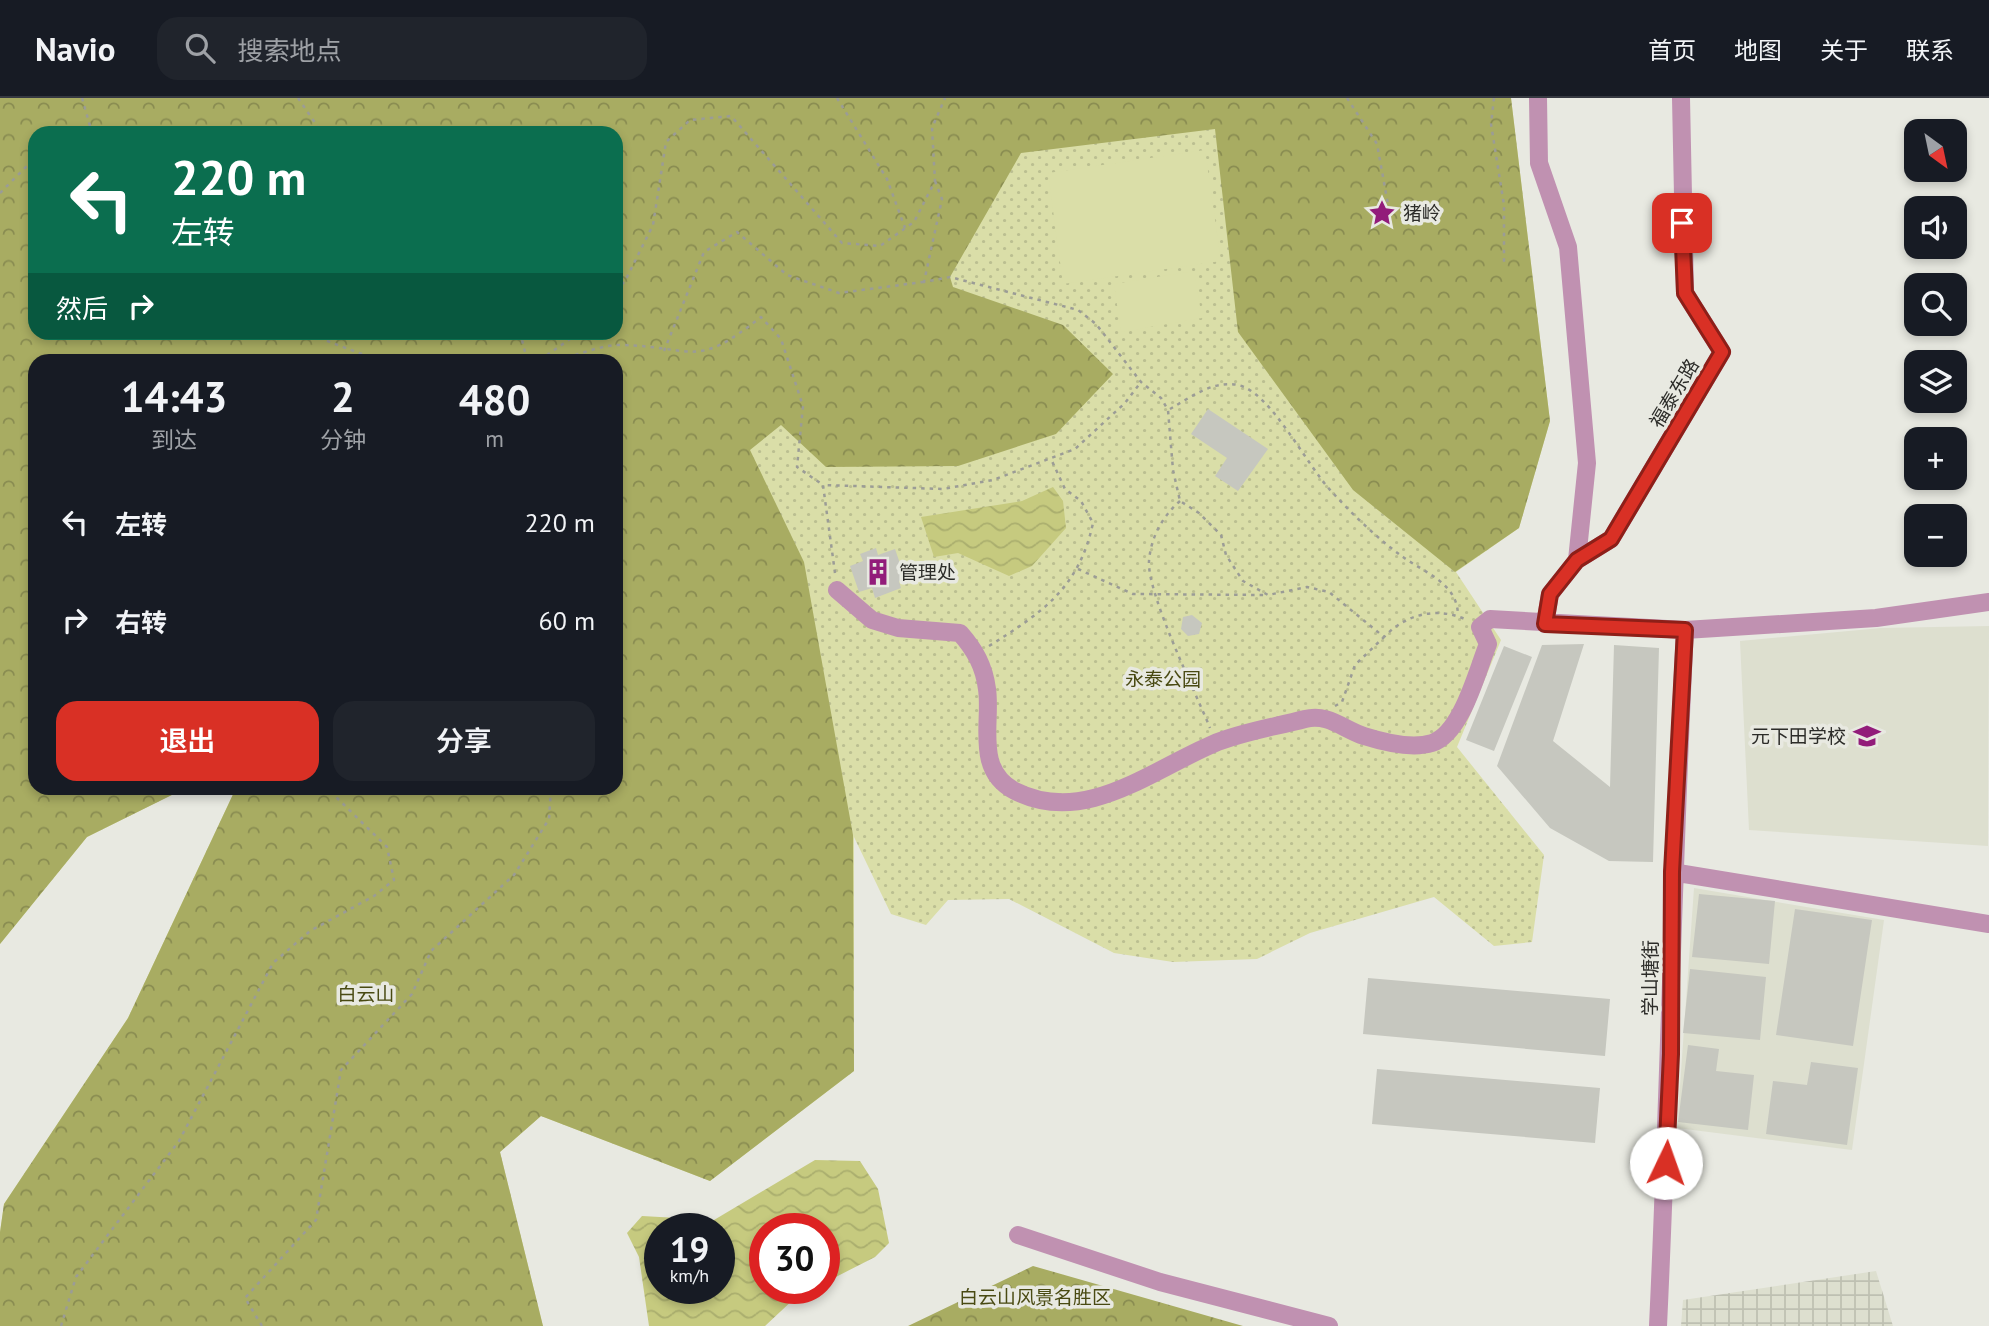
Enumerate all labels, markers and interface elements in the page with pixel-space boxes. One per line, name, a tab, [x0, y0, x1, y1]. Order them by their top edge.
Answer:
search box	[157, 17, 647, 80]
text: Navio	[35, 27, 115, 70]
icon: search	[181, 29, 219, 67]
text: 搜索地点	[237, 34, 341, 67]
text: 首页	[1648, 35, 1696, 66]
text: 地图	[1734, 35, 1782, 66]
text: 关于	[1820, 35, 1868, 66]
text: 联系	[1906, 35, 1954, 66]
north arrow	[1904, 119, 1967, 182]
map controls	[1904, 119, 1967, 567]
text: 220 m	[171, 145, 306, 209]
icon: left	[56, 154, 147, 245]
pin	[1652, 193, 1712, 253]
button: sound	[1904, 196, 1967, 259]
place icon: 猪岭	[1367, 198, 1397, 228]
place label: 猪岭	[1403, 201, 1441, 225]
icon: arrive	[1663, 204, 1701, 242]
text: 左转	[171, 211, 235, 253]
button: search	[1904, 273, 1967, 336]
icon: right	[122, 287, 160, 325]
text: 然后	[56, 292, 108, 325]
button: layers	[1904, 350, 1967, 413]
street label: 福泰东路	[1644, 354, 1704, 432]
text: 14:43	[121, 369, 227, 424]
text: 2	[331, 369, 355, 424]
text: 480	[459, 372, 530, 427]
text: m	[485, 424, 504, 453]
text: 到达	[151, 425, 197, 454]
text: 分钟	[320, 425, 366, 454]
button: +	[1904, 427, 1967, 490]
icon: left	[56, 503, 94, 541]
button: −	[1904, 504, 1967, 567]
text: 220 m	[524, 506, 595, 539]
text: 左转	[115, 508, 167, 541]
building icon: 管理处	[863, 557, 893, 587]
place label: 管理处	[899, 560, 956, 584]
icon: right	[56, 601, 94, 639]
text: 60 m	[539, 604, 595, 637]
text: 右转	[115, 606, 167, 639]
park label: 永泰公园	[1125, 667, 1201, 691]
button: 退出	[56, 701, 319, 781]
button: 分享	[333, 701, 595, 781]
school or university icon: 元下田学校	[1852, 721, 1882, 751]
place label: 元下田学校	[1751, 724, 1846, 748]
street label: 学山塘街	[1638, 940, 1662, 1016]
park label: 白云山	[337, 982, 395, 1006]
position arrow	[1629, 1126, 1703, 1200]
speed limit sign: 30	[749, 1213, 840, 1304]
text: 19	[670, 1226, 709, 1272]
text: km/h	[670, 1264, 709, 1287]
park label: 白云山风景名胜区	[959, 1285, 1111, 1309]

